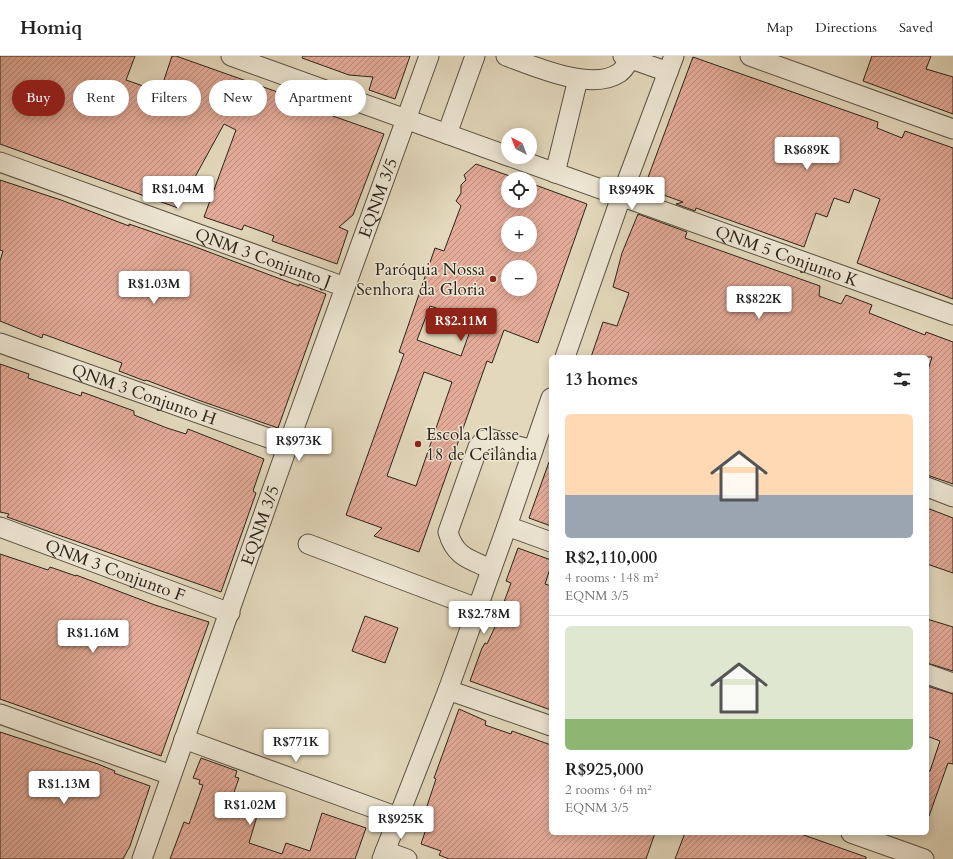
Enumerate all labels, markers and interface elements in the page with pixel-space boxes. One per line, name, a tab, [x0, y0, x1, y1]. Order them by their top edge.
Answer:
text: Homiq	[20, 15, 82, 41]
text: Map	[767, 18, 793, 37]
text: Directions	[815, 18, 877, 37]
text: Saved	[899, 18, 933, 37]
chip: Buy	[12, 80, 65, 116]
chip: Rent	[73, 80, 129, 116]
chip: Filters	[137, 80, 201, 116]
chip: New	[209, 80, 267, 116]
chip: Apartment	[275, 80, 366, 116]
north arrow	[501, 128, 537, 164]
map controls	[501, 128, 537, 296]
pin: R$689K	[774, 137, 840, 171]
text: R$689K	[784, 141, 830, 159]
street label: EQNM 3/5	[353, 155, 403, 241]
button: locate	[501, 172, 537, 208]
pin: R$1.04M	[141, 176, 215, 210]
pin: R$949K	[599, 177, 665, 211]
text: R$1.04M	[152, 180, 204, 198]
text: R$949K	[609, 181, 655, 199]
button: +	[501, 216, 537, 252]
street label: QNM 5 Conjunto K	[712, 220, 862, 292]
street label: QNM 3 Conjunto J	[192, 223, 335, 293]
place label: Paróquia Nossa Senhora da Gloria	[356, 258, 486, 301]
button: −	[501, 260, 537, 296]
pin: R$1.03M	[117, 271, 191, 305]
marker: Paróquia Nossa Senhora da Gloria	[488, 274, 498, 284]
text: R$1.03M	[128, 275, 180, 293]
pin: R$822K	[726, 286, 792, 320]
text: R$822K	[736, 290, 782, 308]
pin: R$2.11M	[424, 308, 498, 342]
text: R$2.11M	[435, 312, 487, 330]
street label: QNM 3 Conjunto H	[69, 358, 220, 431]
text: 13 homes	[565, 368, 638, 391]
icon: filters	[891, 368, 913, 390]
place label: Escola Classe 18 de Ceilândia	[426, 423, 538, 466]
pin: R$973K	[266, 428, 332, 462]
text: R$973K	[276, 432, 322, 450]
marker: Escola Classe 18 de Ceilândia	[413, 439, 423, 449]
icon: home	[703, 440, 775, 512]
street label: EQNM 3/5	[236, 482, 285, 568]
street label: QNM 3 Conjunto F	[42, 534, 188, 607]
text: R$2,110,000	[565, 546, 657, 569]
text: 4 rooms · 148 m²	[565, 569, 658, 587]
text: EQNM 3/5	[565, 587, 629, 605]
pin: R$2.78M	[447, 601, 521, 635]
text: R$2.78M	[458, 605, 510, 623]
pin: R$1.16M	[56, 620, 130, 654]
text: R$1.16M	[67, 624, 119, 642]
icon: home	[703, 652, 775, 724]
pin: R$771K	[263, 729, 329, 763]
text: R$771K	[273, 733, 319, 751]
text: R$925,000	[565, 758, 643, 781]
pin: R$1.13M	[27, 771, 101, 805]
text: R$1.13M	[38, 775, 90, 793]
text: 2 rooms · 64 m²	[565, 781, 652, 799]
pin: R$1.02M	[213, 792, 287, 826]
text: R$1.02M	[224, 796, 276, 814]
text: EQNM 3/5	[565, 799, 629, 817]
pin: R$925K	[368, 806, 434, 840]
text: R$925K	[378, 810, 424, 828]

